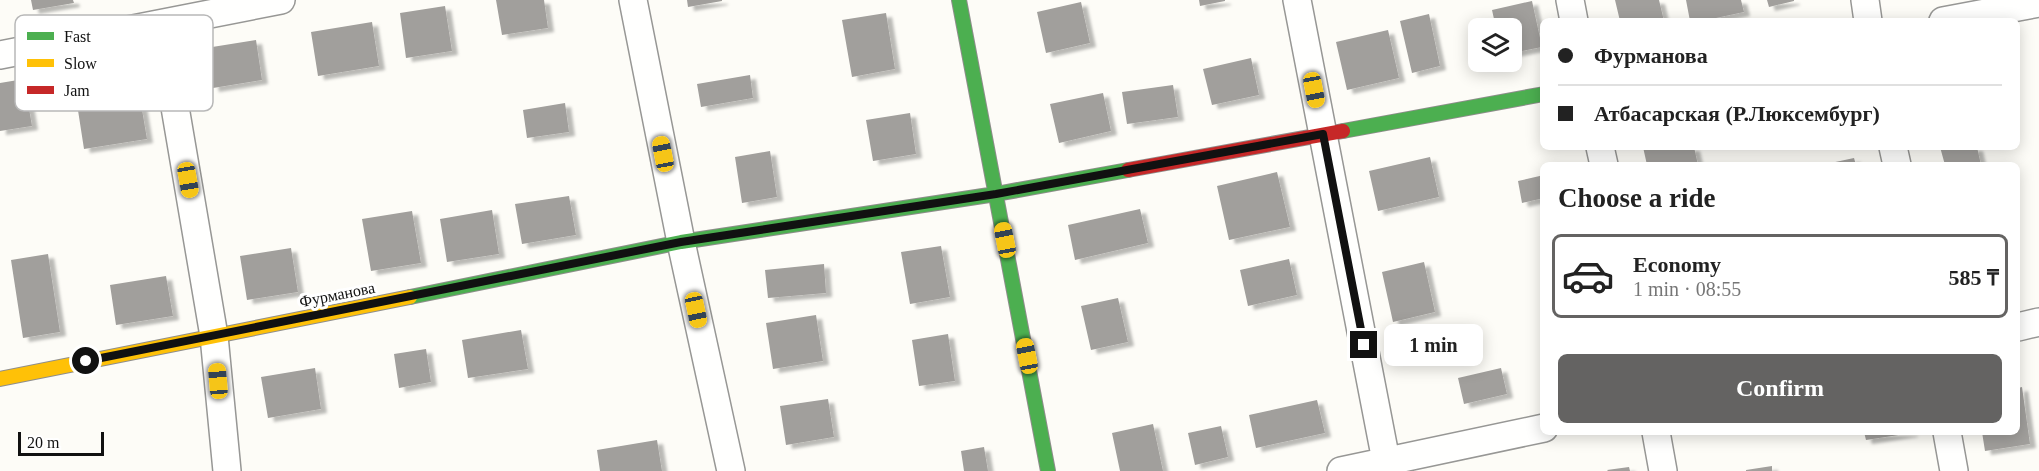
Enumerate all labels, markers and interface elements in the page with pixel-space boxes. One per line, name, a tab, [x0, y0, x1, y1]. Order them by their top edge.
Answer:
legend	[15, 15, 213, 111]
map controls	[1468, 18, 1522, 72]
button: layers	[1468, 18, 1522, 72]
text: Fast	[64, 28, 91, 45]
text: Фурманова	[1594, 43, 1708, 68]
text: Slow	[64, 55, 97, 72]
car	[1302, 71, 1326, 109]
text: Jam	[64, 82, 90, 99]
text: Атбасарская (Р.Люксембург)	[1594, 101, 1880, 126]
car	[651, 135, 675, 173]
car	[176, 161, 200, 199]
text: Choose a ride	[1558, 183, 1716, 213]
car	[993, 221, 1017, 259]
icon: car	[1561, 249, 1615, 303]
text: Economy	[1633, 252, 1721, 277]
text: 585 ₸	[1948, 265, 1999, 290]
text: 1 min · 08:55	[1633, 278, 1741, 300]
street label: Фурманова	[298, 279, 376, 311]
car	[683, 291, 709, 329]
callout: 1 min	[1385, 324, 1484, 366]
route end	[1350, 331, 1377, 358]
text: 1 min	[1409, 334, 1458, 356]
car	[1015, 337, 1039, 375]
route start	[72, 347, 99, 374]
button: Confirm	[1558, 354, 2002, 423]
car	[207, 362, 229, 400]
scale bar	[18, 429, 104, 456]
text: 20 m	[27, 434, 59, 451]

